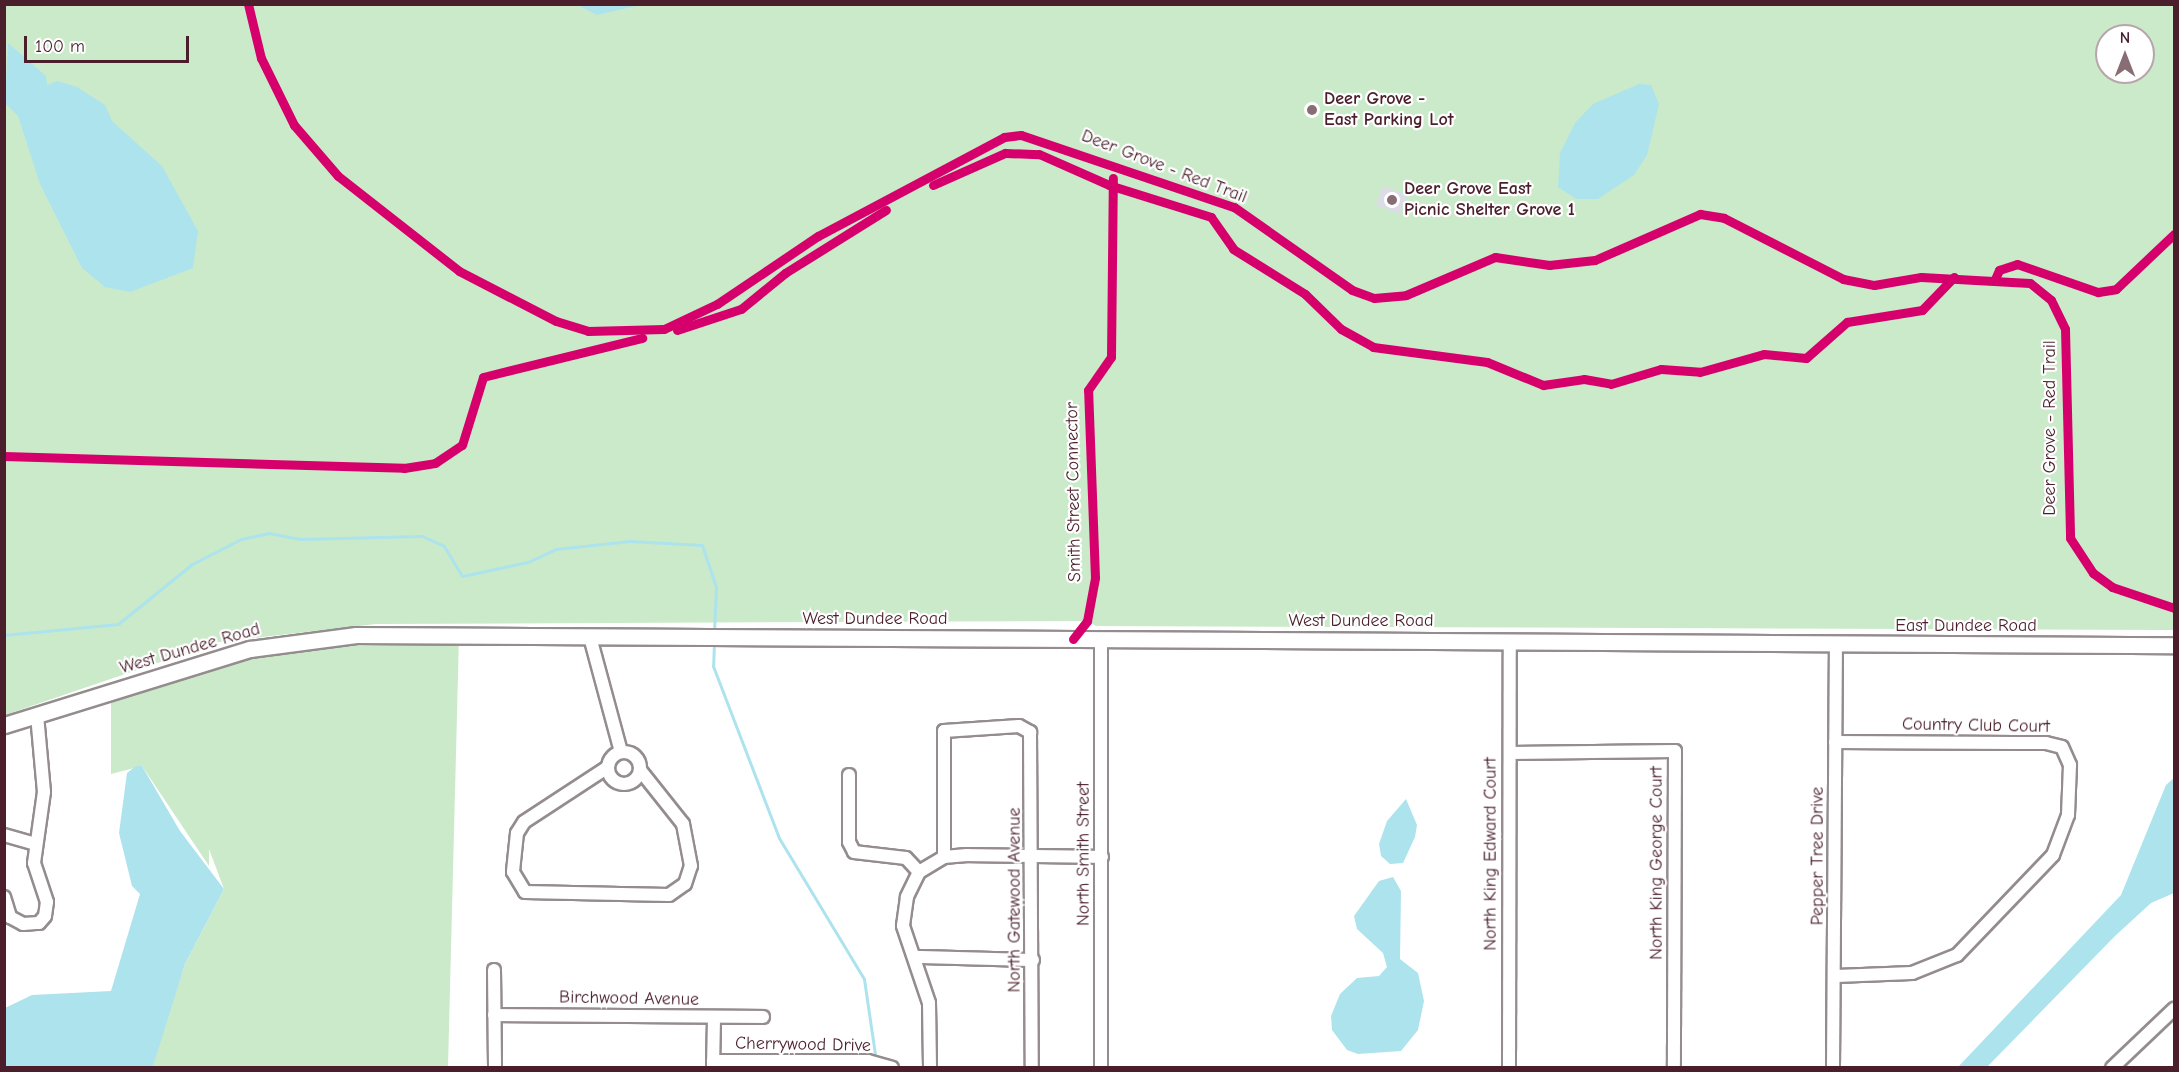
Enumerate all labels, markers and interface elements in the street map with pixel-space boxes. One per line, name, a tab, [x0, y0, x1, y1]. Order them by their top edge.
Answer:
scale bar	[27, 24, 192, 62]
north arrow	[2095, 24, 2155, 84]
text: N	[2120, 29, 2130, 47]
text: 100 m	[35, 36, 85, 57]
place label: Deer Grove - East Parking Lot	[1324, 89, 1454, 132]
marker: Deer Grove - East Parking Lot	[1305, 103, 1319, 117]
street label: Deer Grove - Red Trail	[1078, 125, 1250, 209]
place label: Deer Grove East Picnic Shelter Grove 1	[1404, 179, 1575, 222]
marker: Deer Grove East Picnic Shelter Grove 1	[1385, 193, 1399, 207]
street label: Deer Grove - Red Trail	[2039, 340, 2061, 516]
street label: Smith Street Connector	[1062, 402, 1086, 582]
street label: West Dundee Road	[803, 608, 947, 630]
street label: West Dundee Road	[1289, 610, 1433, 632]
street label: East Dundee Road	[1895, 615, 2037, 637]
street label: West Dundee Road	[117, 619, 263, 679]
street label: Country Club Court	[1902, 714, 2050, 738]
street label: North King Edward Court	[1480, 757, 1502, 951]
street label: North King George Court	[1646, 766, 1668, 960]
street label: North Smith Street	[1073, 782, 1095, 926]
street label: Pepper Tree Drive	[1807, 787, 1829, 925]
street label: North Gatewood Avenue	[1004, 808, 1026, 992]
street label: Birchwood Avenue	[559, 987, 699, 1011]
street label: Cherrywood Drive	[735, 1033, 871, 1057]

